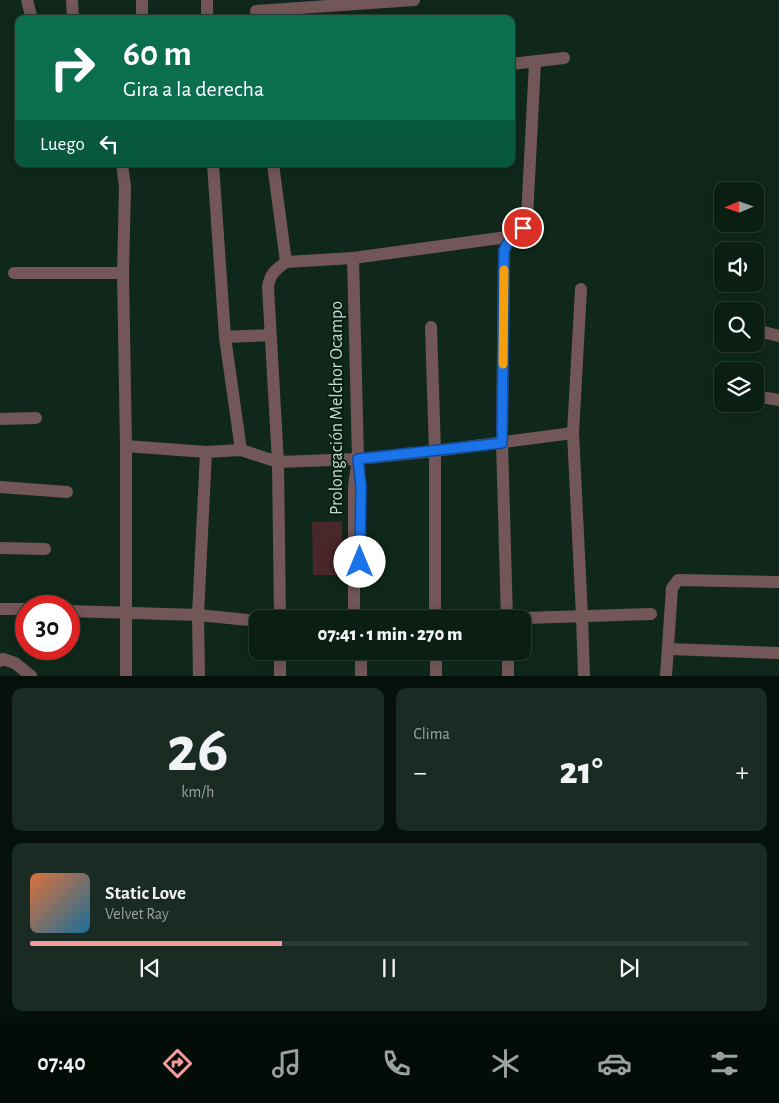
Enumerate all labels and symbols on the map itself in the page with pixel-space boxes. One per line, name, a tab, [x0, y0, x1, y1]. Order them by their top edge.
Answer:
north arrow	[714, 182, 764, 232]
pin	[502, 207, 544, 249]
street label: Prolongación Melchor Ocampo	[328, 301, 346, 515]
position arrow	[333, 535, 385, 587]
speed limit sign: 30	[15, 595, 80, 660]

